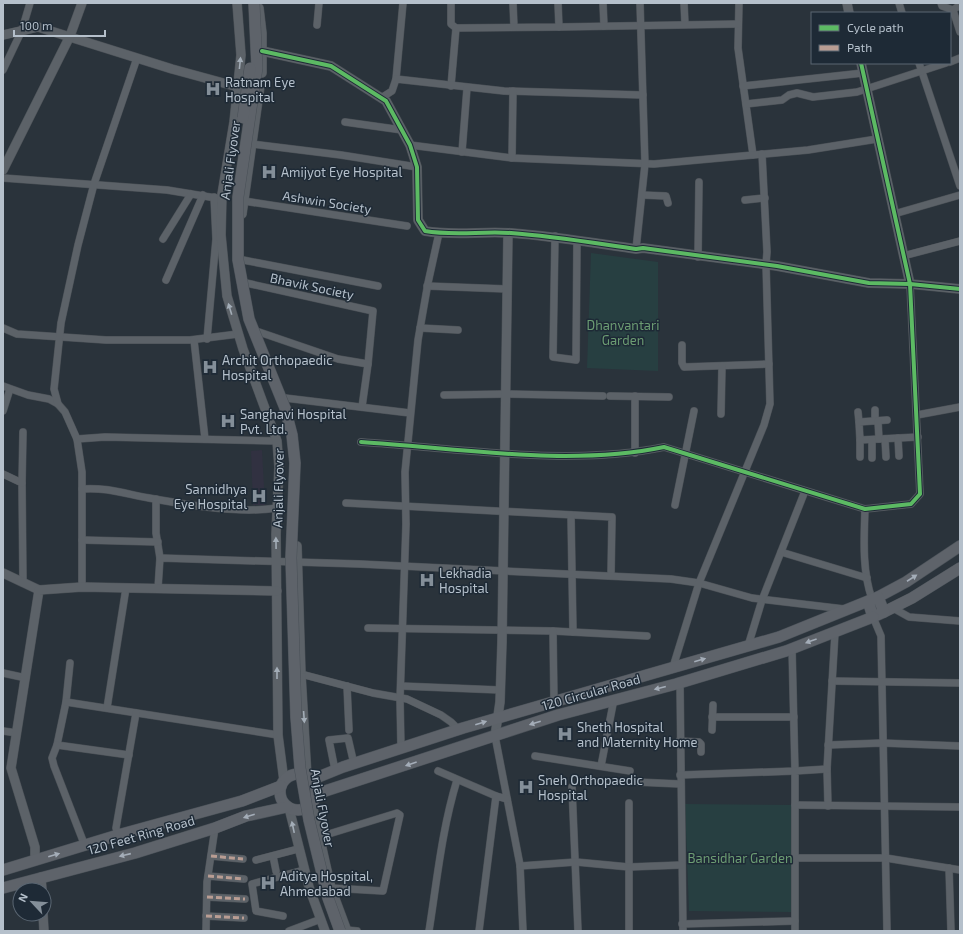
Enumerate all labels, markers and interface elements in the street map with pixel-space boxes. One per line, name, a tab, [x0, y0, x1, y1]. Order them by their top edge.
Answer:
scale bar	[14, 12, 105, 38]
legend	[811, 12, 951, 64]
text: 100 m	[20, 18, 52, 32]
text: Cycle path	[847, 20, 904, 34]
text: Path	[847, 40, 872, 54]
one-way arrow	[237, 57, 243, 69]
place label: Ratnam Eye Hospital	[225, 74, 295, 105]
hospital icon: Ratnam Eye Hospital	[204, 80, 222, 98]
street label: Anjali Flyover	[217, 119, 243, 201]
hospital icon: Amijyot Eye Hospital	[260, 163, 278, 181]
place label: Amijyot Eye Hospital	[281, 164, 402, 180]
street label: Ashwin Society	[281, 187, 373, 217]
street label: Bhavik Society	[269, 269, 356, 303]
one-way arrow	[227, 303, 233, 315]
park label: Dhanvantari Garden	[587, 317, 659, 348]
place label: Archit Orthopaedic Hospital	[222, 352, 333, 383]
hospital icon: Archit Orthopaedic Hospital	[201, 358, 219, 376]
place label: Sanghavi Hospital Pvt. Ltd.	[240, 406, 346, 437]
hospital icon: Sanghavi Hospital Pvt. Ltd.	[219, 412, 237, 430]
street label: Anjali Flyover	[269, 448, 287, 528]
place label: Sannidhya Eye Hospital	[174, 481, 247, 512]
hospital icon: Sannidhya Eye Hospital	[250, 487, 268, 505]
one-way arrow	[273, 536, 279, 549]
place label: Lekhadia Hospital	[439, 565, 492, 596]
hospital icon: Lekhadia Hospital	[418, 571, 436, 589]
one-way arrow	[906, 575, 918, 582]
one-way arrow	[804, 639, 816, 645]
one-way arrow	[693, 656, 706, 662]
one-way arrow	[274, 666, 280, 679]
street label: 120 Circular Road	[540, 670, 642, 714]
one-way arrow	[654, 685, 666, 691]
one-way arrow	[300, 711, 307, 723]
place label: Sheth Hospital and Maternity Home	[577, 719, 697, 750]
one-way arrow	[475, 720, 487, 726]
one-way arrow	[528, 720, 540, 726]
hospital icon: Sheth Hospital and Maternity Home	[556, 725, 574, 743]
one-way arrow	[405, 761, 417, 767]
street label: Anjali Flyover	[308, 767, 338, 849]
place label: Sneh Orthopaedic Hospital	[538, 772, 643, 803]
hospital icon: Sneh Orthopaedic Hospital	[517, 778, 535, 796]
street label: 120 Feet Ring Road	[86, 812, 196, 858]
one-way arrow	[243, 813, 255, 819]
one-way arrow	[290, 821, 296, 833]
park label: Bansidhar Garden	[688, 850, 792, 866]
one-way arrow	[48, 852, 60, 858]
one-way arrow	[119, 852, 131, 858]
place label: Aditya Hospital, Ahmedabad	[280, 868, 373, 899]
hospital icon: Aditya Hospital, Ahmedabad	[259, 874, 277, 892]
north arrow	[12, 882, 52, 922]
text: N	[15, 891, 30, 904]

